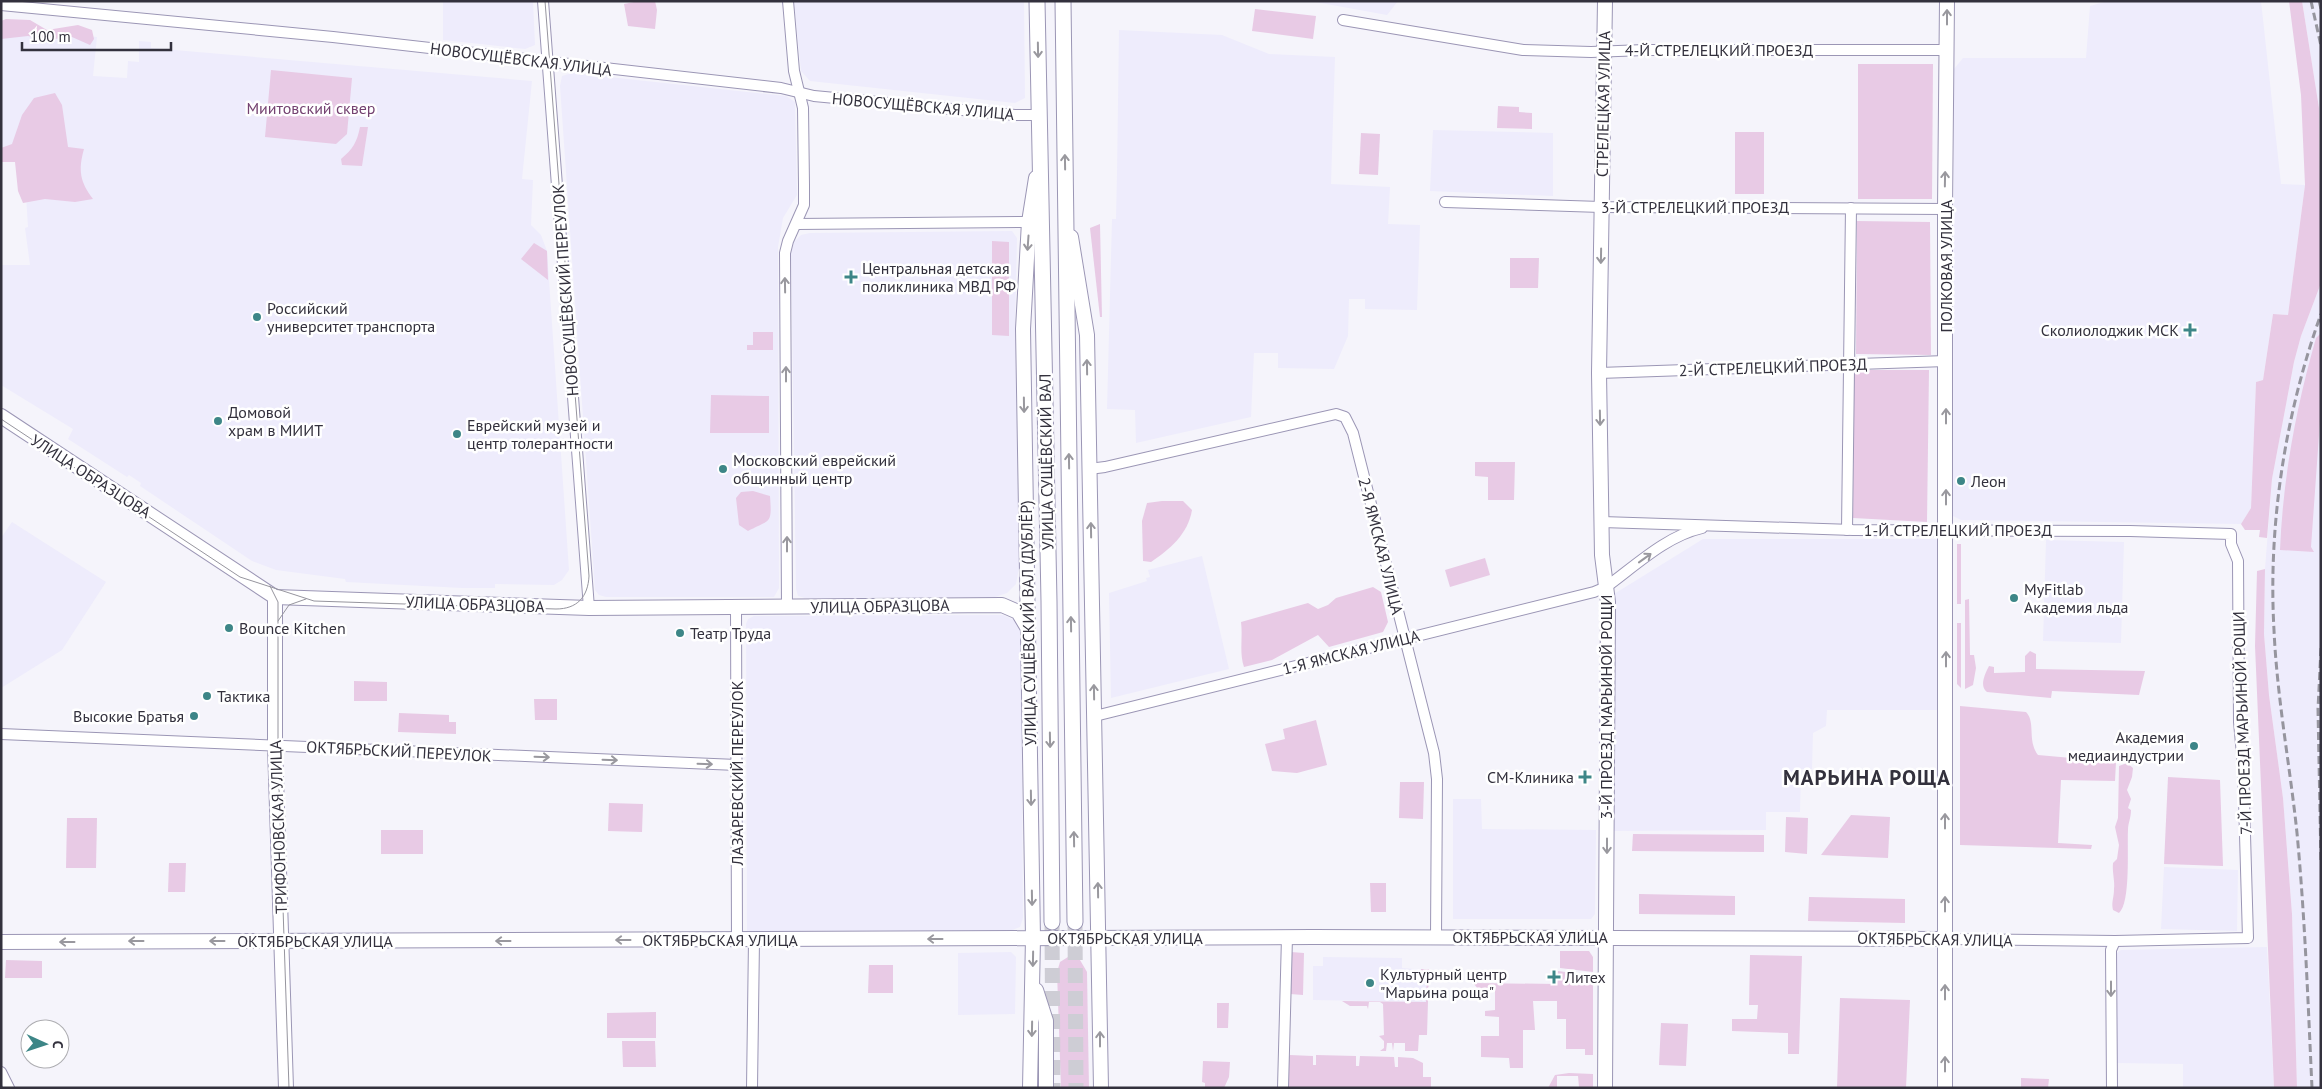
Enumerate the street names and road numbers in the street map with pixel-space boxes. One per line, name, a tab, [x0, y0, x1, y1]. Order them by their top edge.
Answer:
street label: СТРЕЛЕЦКАЯ УЛИЦА	[1592, 30, 1614, 177]
street label: НОВОСУЩЁВСКАЯ УЛИЦА	[429, 38, 614, 80]
street label: 4-Й СТРЕЛЕЦКИЙ ПРОЕЗД	[1625, 40, 1814, 60]
street label: НОВОСУЩЁВСКАЯ УЛИЦА	[831, 88, 1016, 124]
street label: НОВОСУЩЁВСКИЙ ПЕРЕУЛОК	[548, 183, 582, 397]
street label: 3-Й СТРЕЛЕЦКИЙ ПРОЕЗД	[1601, 197, 1790, 217]
street label: ПОЛКОВАЯ УЛИЦА	[1936, 199, 1956, 332]
street label: 2-Й СТРЕЛЕЦКИЙ ПРОЕЗД	[1678, 354, 1868, 380]
street label: УЛИЦА СУЩЁВСКИЙ ВАЛ	[1034, 373, 1058, 551]
street label: УЛИЦА ОБРАЗЦОВА	[27, 430, 155, 523]
street label: 2-Я ЯМСКАЯ УЛИЦА	[1354, 475, 1408, 617]
street label: УЛИЦА СУЩЁВСКИЙ ВАЛ (ДУБЛЁР)	[1016, 500, 1040, 746]
street label: 1-Й СТРЕЛЕЦКИЙ ПРОЕЗД	[1864, 520, 2053, 540]
street label: УЛИЦА ОБРАЗЦОВА	[405, 592, 546, 616]
street label: УЛИЦА ОБРАЗЦОВА	[810, 595, 950, 617]
street label: 3-Й ПРОЕЗД МАРЬИНОЙ РОЩИ	[1596, 595, 1616, 819]
street label: 7-Й ПРОЕЗД МАРЬИНОЙ РОЩИ	[2228, 611, 2256, 835]
street label: 1-Я ЯМСКАЯ УЛИЦА	[1280, 625, 1422, 679]
street label: ЛАЗАРЕВСКИЙ ПЕРЕУЛОК	[727, 680, 747, 866]
street label: ОКТЯБРЬСКИЙ ПЕРЕУЛОК	[306, 736, 492, 766]
street label: ТРИФОНОВСКАЯ УЛИЦА	[265, 739, 291, 914]
street label: ОКТЯБРЬСКАЯ УЛИЦА	[1452, 927, 1608, 947]
street label: ОКТЯБРЬСКАЯ УЛИЦА	[1047, 928, 1203, 948]
street label: ОКТЯБРЬСКАЯ УЛИЦА	[1857, 928, 2014, 950]
street label: ОКТЯБРЬСКАЯ УЛИЦА	[642, 930, 798, 950]
street label: ОКТЯБРЬСКАЯ УЛИЦА	[237, 931, 393, 951]

